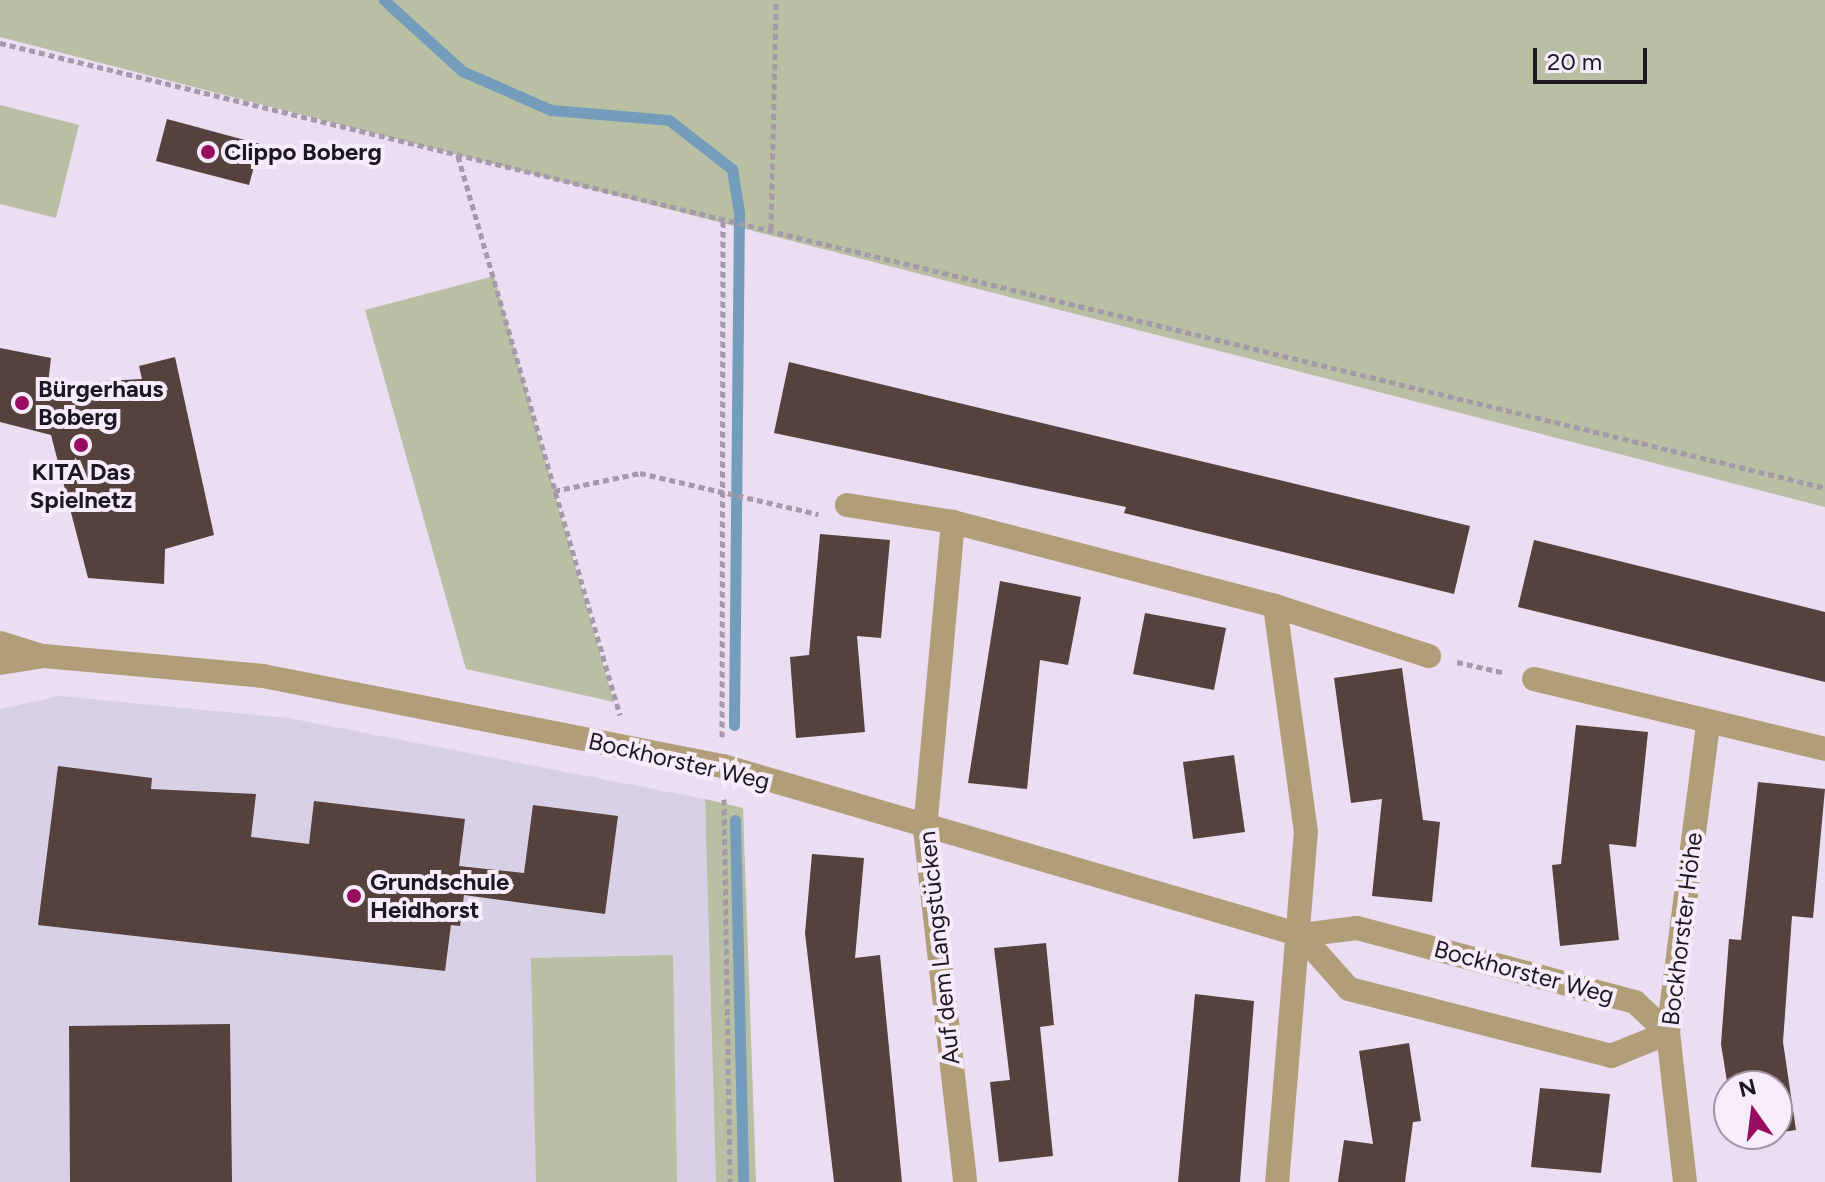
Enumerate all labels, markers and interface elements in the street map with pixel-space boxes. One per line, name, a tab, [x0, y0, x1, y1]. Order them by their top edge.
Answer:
scale bar	[1537, 32, 1651, 82]
text: 20 m	[1547, 47, 1602, 76]
place label: Clippo Boberg	[224, 138, 382, 166]
marker: Clippo Boberg	[199, 143, 217, 161]
place label: Bürgerhaus Boberg	[38, 375, 164, 431]
marker: Bürgerhaus Boberg	[13, 394, 31, 412]
marker: KITA Das Spielnetz	[72, 436, 90, 454]
place label: KITA Das Spielnetz	[30, 458, 132, 514]
street label: Bockhorster Weg	[586, 726, 772, 796]
street label: Auf dem Langstücken	[912, 830, 966, 1066]
street label: Bockhorster Höhe	[1656, 831, 1708, 1027]
place label: Grundschule Heidhorst	[370, 868, 509, 924]
marker: Grundschule Heidhorst	[345, 887, 363, 905]
street label: Bockhorster Weg	[1431, 934, 1617, 1010]
north arrow	[1713, 1070, 1793, 1150]
text: N	[1736, 1073, 1759, 1103]

